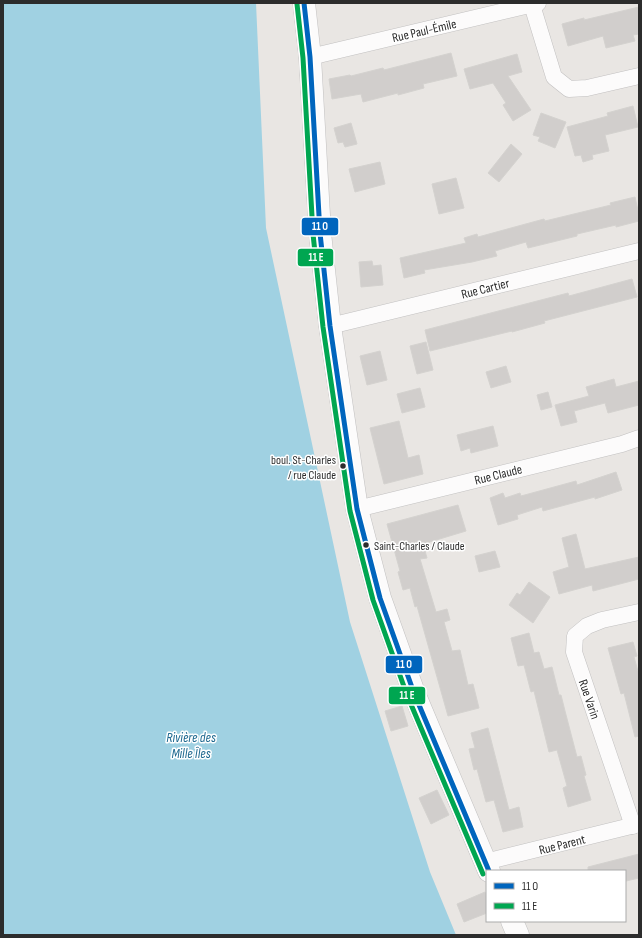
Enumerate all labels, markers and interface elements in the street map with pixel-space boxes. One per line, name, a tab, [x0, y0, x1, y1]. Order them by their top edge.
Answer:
street label: Rue Paul-Émile	[391, 16, 458, 46]
line badge: 11 O	[301, 217, 339, 236]
text: 11 O	[312, 220, 328, 233]
line badge: 11 E	[297, 248, 334, 267]
text: 11 E	[308, 251, 324, 264]
street label: Rue Cartier	[460, 275, 511, 303]
place label: boul. St-Charles / rue Claude	[271, 453, 336, 483]
marker: boul. St-Charles / rue Claude	[338, 461, 348, 471]
street label: Rue Claude	[473, 461, 524, 489]
place label: Saint-Charles / Claude	[374, 539, 465, 554]
marker: Saint-Charles / Claude	[361, 540, 371, 550]
line badge: 11 O	[385, 655, 423, 674]
text: 11 O	[396, 658, 412, 671]
street label: Rue Varin	[575, 677, 603, 721]
line badge: 11 E	[388, 686, 426, 705]
text: 11 E	[399, 689, 415, 702]
water label: Rivière des Mille Îles	[166, 729, 216, 762]
street label: Rue Parent	[537, 831, 587, 858]
legend	[486, 870, 626, 922]
text: 11 O	[522, 879, 538, 894]
text: 11 E	[522, 899, 537, 914]

